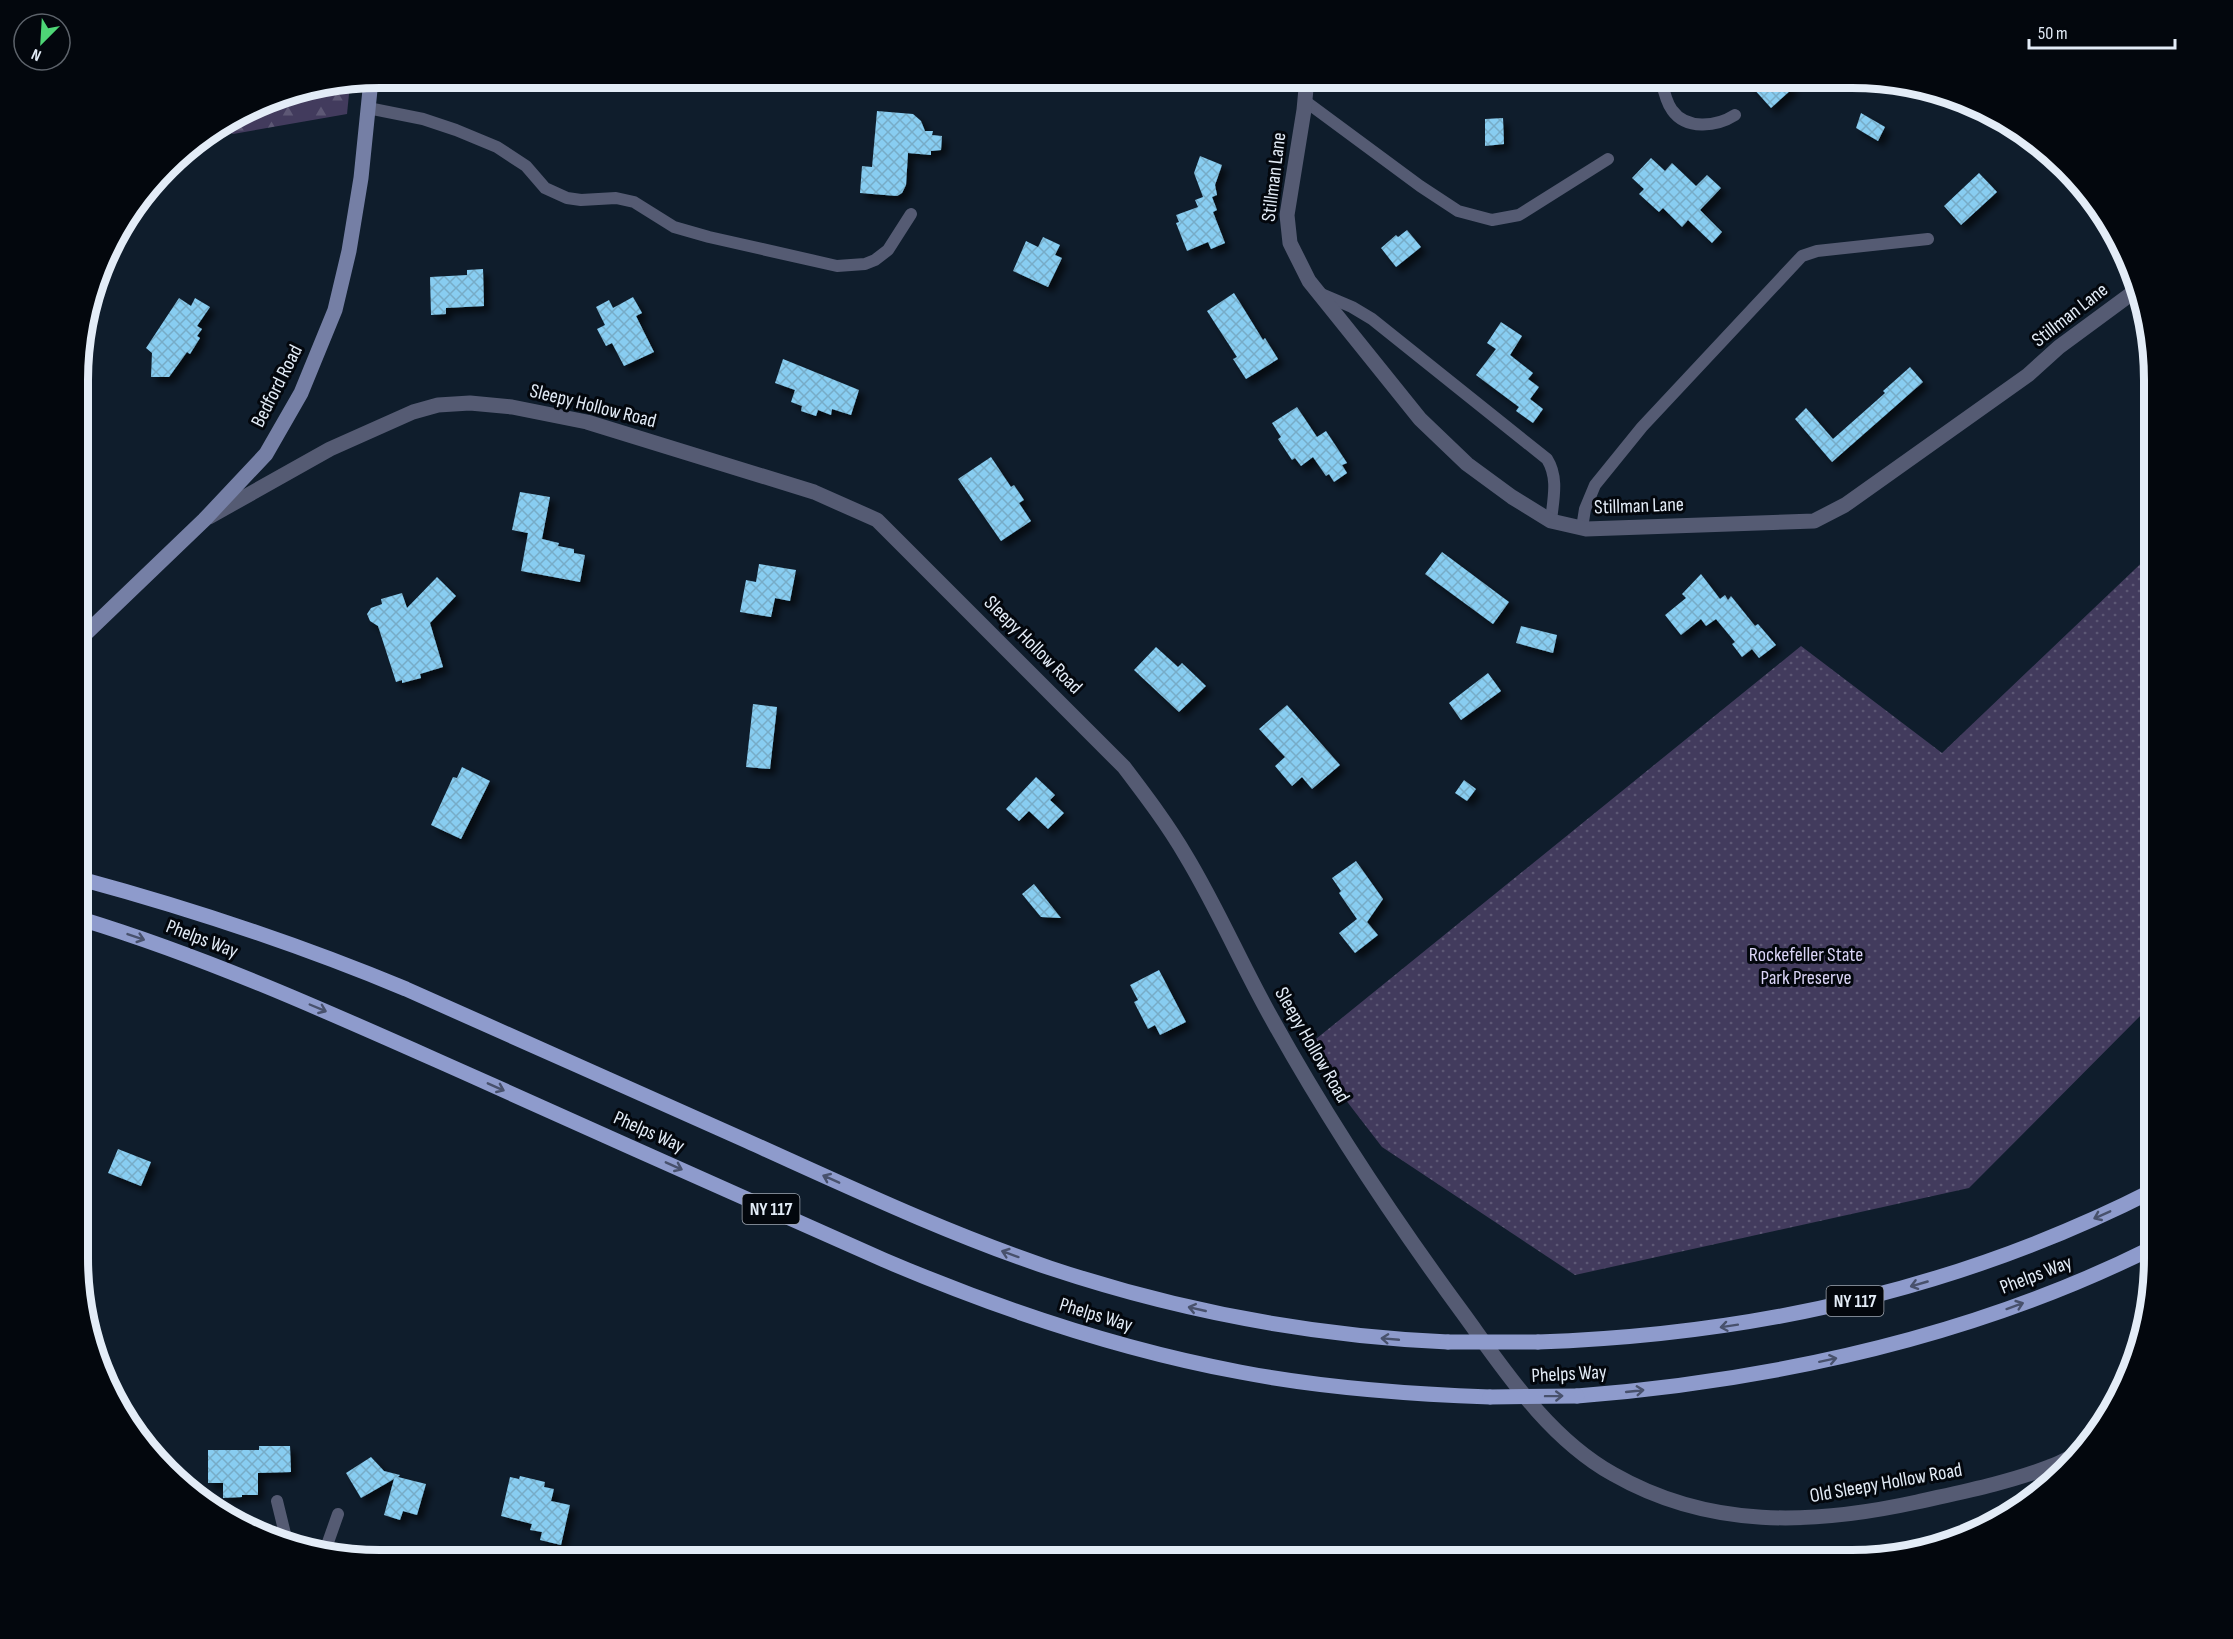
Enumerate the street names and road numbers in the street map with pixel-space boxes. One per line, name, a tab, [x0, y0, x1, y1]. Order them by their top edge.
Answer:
street label: Stillman Lane	[1257, 131, 1291, 223]
street label: Stillman Lane	[2027, 278, 2113, 352]
street label: Bedford Road	[246, 341, 308, 431]
street label: Sleepy Hollow Road	[527, 379, 659, 433]
street label: Stillman Lane	[1594, 492, 1684, 520]
street label: Sleepy Hollow Road	[979, 591, 1087, 699]
street label: Phelps Way	[163, 914, 242, 964]
street label: Sleepy Hollow Road	[1269, 983, 1355, 1107]
street label: Phelps Way	[610, 1106, 688, 1158]
road number: NY 117	[742, 1194, 800, 1224]
street label: Phelps Way	[1997, 1250, 2076, 1300]
road number: NY 117	[1826, 1286, 1884, 1316]
street label: Phelps Way	[1057, 1293, 1136, 1338]
street label: Phelps Way	[1531, 1360, 1607, 1388]
street label: Old Sleepy Hollow Road	[1808, 1458, 1964, 1508]

